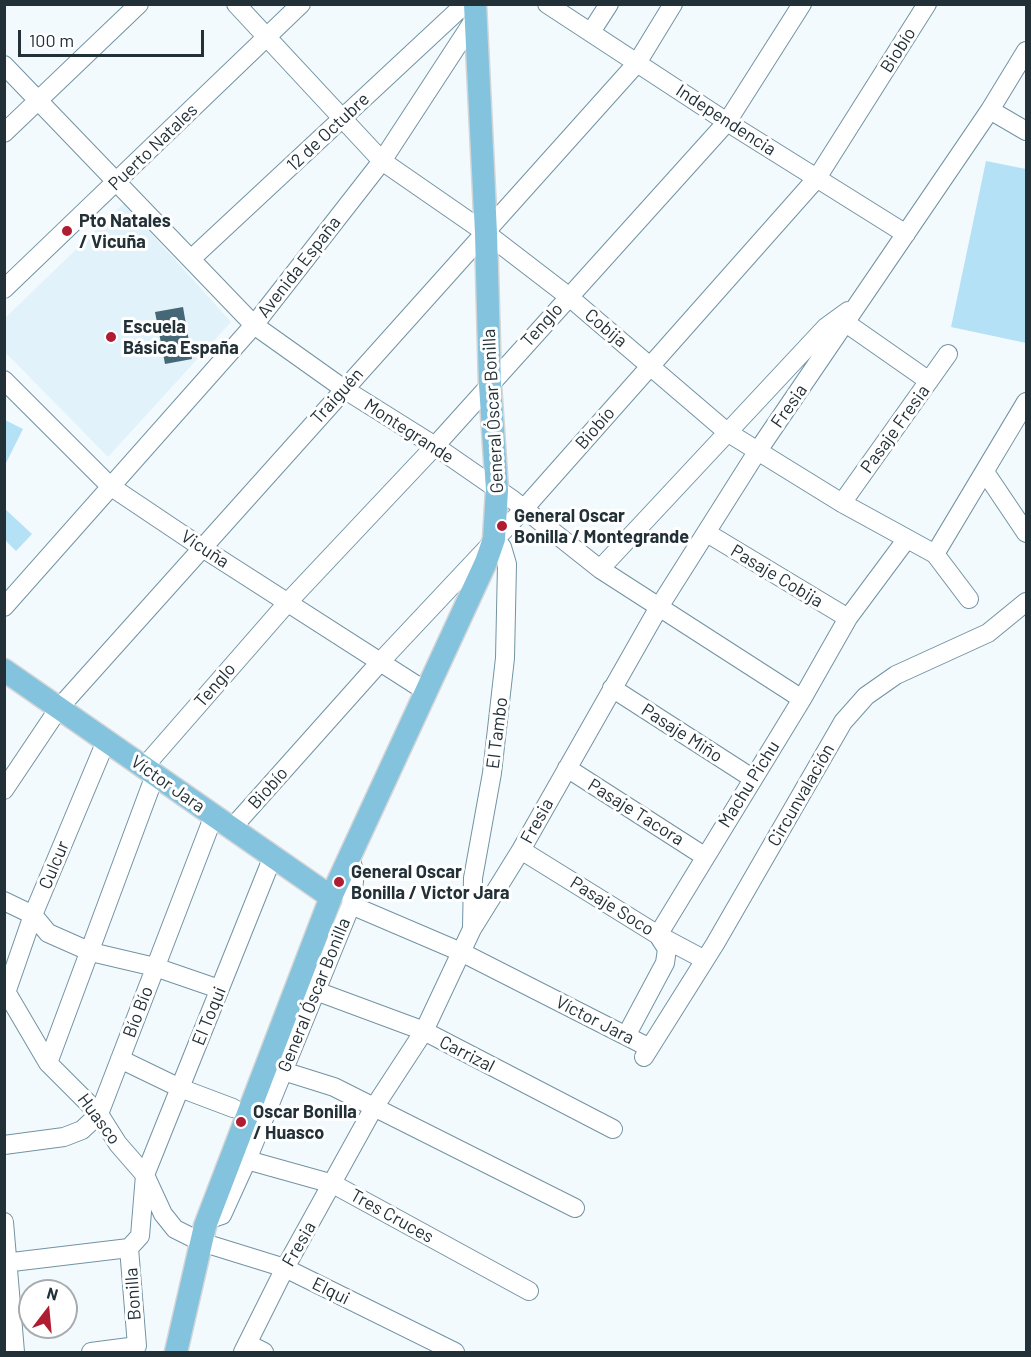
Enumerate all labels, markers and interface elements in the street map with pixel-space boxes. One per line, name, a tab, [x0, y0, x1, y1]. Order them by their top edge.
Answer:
scale bar	[21, 18, 207, 56]
street label: Biobío	[876, 23, 920, 77]
text: 100 m	[29, 29, 74, 51]
street label: Independencia	[672, 80, 780, 160]
street label: 12 de Octubre	[282, 88, 374, 176]
street label: Puerto Natales	[104, 99, 202, 195]
place label: Pto Natales / Vicuña	[79, 210, 171, 252]
street label: Avenida España	[253, 212, 345, 322]
marker: Pto Natales / Vicuña	[60, 224, 74, 238]
street label: Tenglo	[517, 299, 567, 351]
street label: Cobija	[580, 304, 632, 352]
place label: Escuela Básica España	[123, 316, 239, 358]
street label: General Óscar Bonilla	[478, 328, 508, 494]
marker: Escuela Básica España	[104, 330, 118, 344]
street label: Traiguén	[306, 363, 368, 429]
street label: Fresia	[766, 380, 812, 432]
street label: Pasaje Fresia	[856, 381, 934, 477]
street label: Montegrande	[360, 394, 458, 468]
street label: Biobío	[571, 402, 619, 454]
place label: General Oscar Bonilla / Montegrande	[514, 505, 689, 548]
marker: General Oscar Bonilla / Montegrande	[495, 519, 509, 533]
street label: Vicuña	[177, 525, 233, 573]
street label: Pasaje Cobija	[727, 540, 827, 612]
street label: Tenglo	[190, 658, 240, 712]
street label: El Tambo	[482, 696, 512, 770]
street label: Pasaje Miño	[637, 699, 727, 767]
street label: Machu Pichu	[714, 737, 784, 831]
street label: Circunvalación	[763, 740, 839, 850]
street label: Víctor Jara	[127, 751, 209, 817]
street label: Biobío	[244, 763, 292, 813]
street label: Pasaje Tacora	[584, 774, 688, 850]
street label: Fresia	[516, 795, 558, 847]
street label: Culcur	[34, 838, 74, 892]
place label: General Oscar Bonilla / Victor Jara	[351, 861, 510, 904]
street label: Pasaje Soco	[566, 872, 658, 940]
marker: General Oscar Bonilla / Victor Jara	[332, 875, 346, 889]
street label: General Óscar Bonilla	[273, 915, 355, 1075]
street label: Bío Bío	[118, 983, 158, 1041]
street label: El Toqui	[187, 983, 231, 1049]
street label: Víctor Jara	[552, 991, 638, 1049]
street label: Carrizal	[436, 1031, 498, 1077]
street label: Huasco	[73, 1089, 125, 1149]
place label: Oscar Bonilla / Huasco	[253, 1101, 357, 1144]
marker: Oscar Bonilla / Huasco	[234, 1115, 248, 1129]
street label: Tres Cruces	[347, 1184, 437, 1248]
street label: Fresia	[278, 1218, 320, 1270]
street label: Bonilla	[120, 1267, 146, 1321]
street label: Elqui	[309, 1273, 353, 1309]
north arrow	[18, 1279, 78, 1339]
text: N	[45, 1283, 60, 1304]

